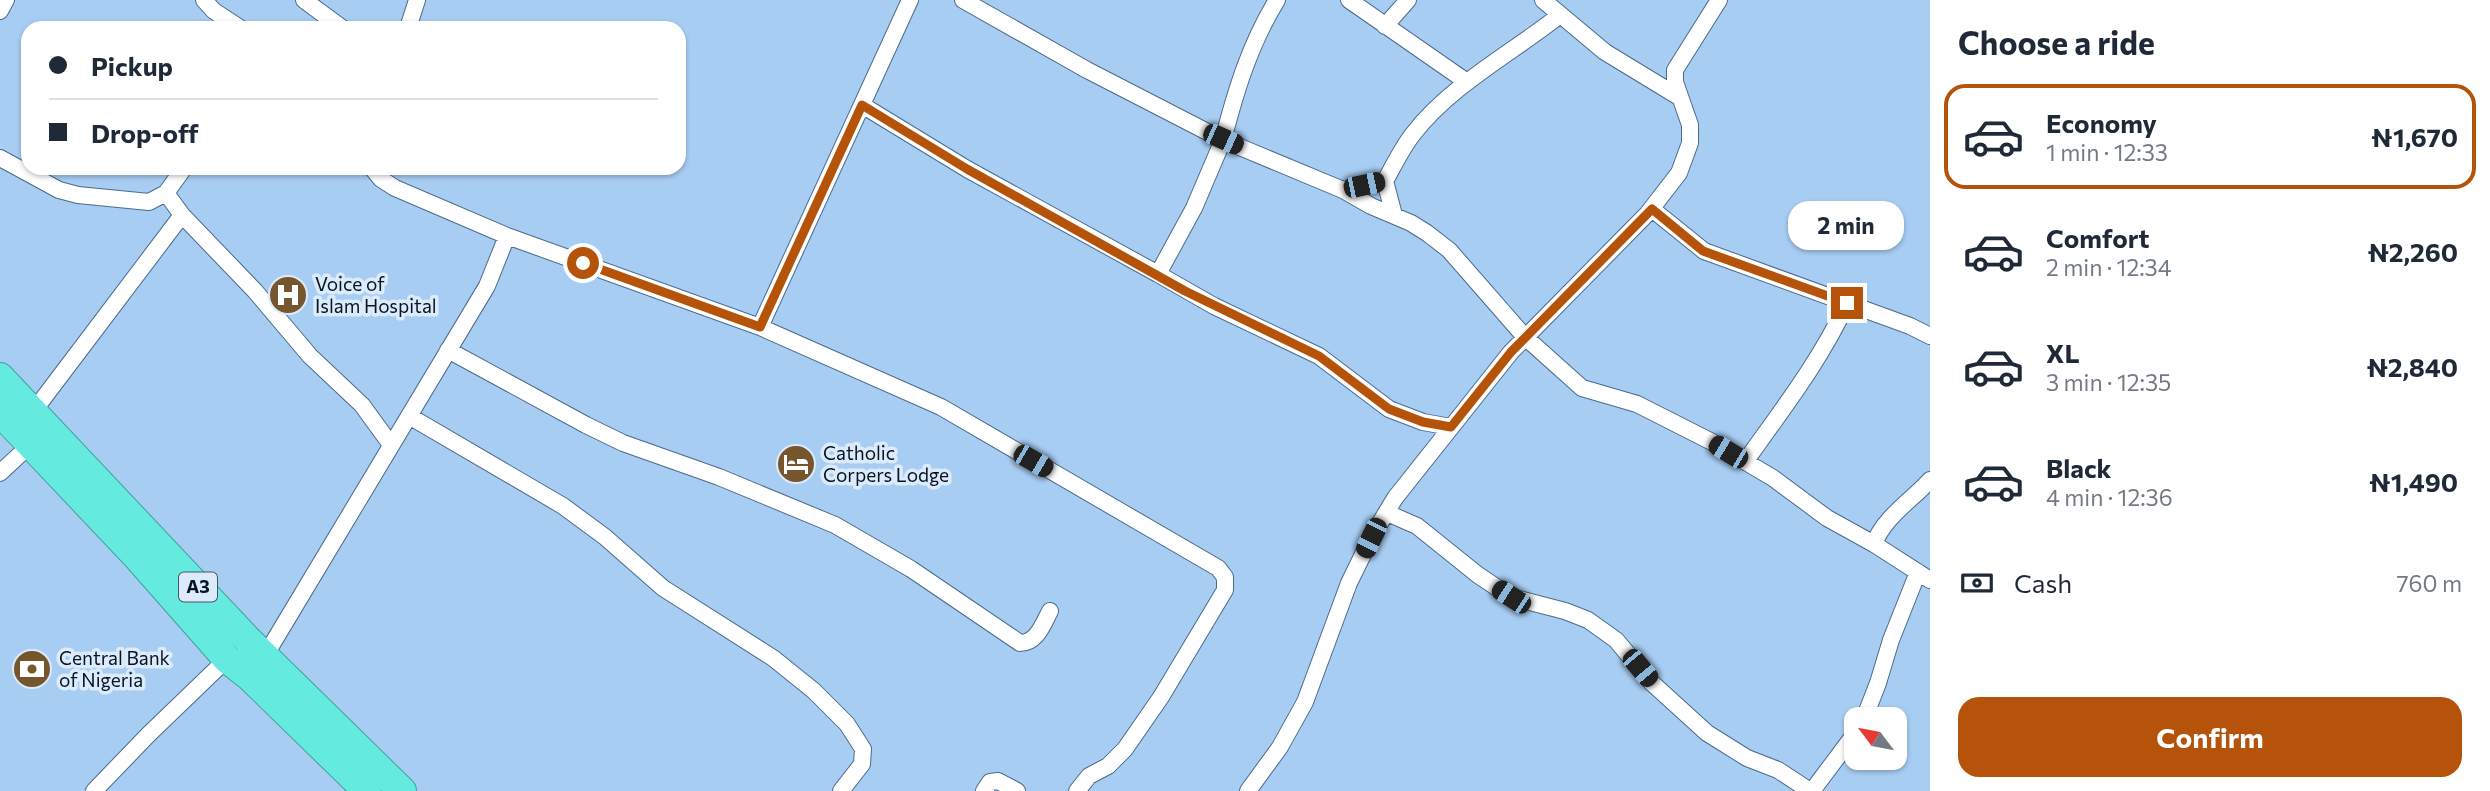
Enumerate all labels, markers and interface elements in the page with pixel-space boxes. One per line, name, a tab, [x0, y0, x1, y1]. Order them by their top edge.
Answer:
text: Choose a ride	[1958, 22, 2155, 62]
text: Pickup	[91, 50, 173, 81]
icon: car	[1962, 105, 2025, 168]
text: Economy	[2046, 107, 2157, 138]
text: Drop-off	[91, 117, 198, 148]
car	[1200, 121, 1247, 157]
text: ₦1,670	[2371, 121, 2458, 152]
text: 1 min · 12:33	[2046, 138, 2168, 166]
car	[1342, 170, 1387, 200]
callout: 2 min	[1789, 202, 1905, 250]
text: 2 min	[1817, 211, 1875, 239]
icon: car	[1962, 220, 2025, 283]
text: Comfort	[2046, 222, 2149, 253]
text: ₦2,260	[2368, 236, 2458, 267]
route start	[567, 247, 599, 279]
text: 2 min · 12:34	[2046, 253, 2172, 281]
place label: Voice of Islam Hospital	[315, 272, 437, 317]
hospital icon: Voice of Islam Hospital	[267, 274, 309, 316]
route end	[1831, 287, 1863, 319]
icon: car	[1962, 335, 2025, 398]
text: XL	[2046, 337, 2080, 368]
text: ₦2,840	[2367, 351, 2458, 382]
text: 3 min · 12:35	[2046, 368, 2171, 396]
car	[1705, 432, 1752, 472]
place label: Catholic Corpers Lodge	[823, 441, 949, 486]
car	[1010, 441, 1057, 481]
hotel icon: Catholic Corpers Lodge	[775, 443, 817, 485]
icon: car	[1962, 450, 2025, 513]
text: Black	[2046, 452, 2112, 483]
text: ₦1,490	[2369, 466, 2458, 497]
text: 4 min · 12:36	[2046, 483, 2173, 511]
car	[1353, 515, 1390, 561]
icon: cash	[1958, 564, 1996, 602]
text: Cash	[2014, 567, 2072, 598]
text: 760 m	[2396, 569, 2462, 597]
road number: A3	[179, 572, 217, 602]
car	[1488, 577, 1535, 617]
car	[1619, 645, 1662, 691]
place label: Central Bank of Nigeria	[59, 646, 170, 691]
bank icon: Central Bank of Nigeria	[11, 648, 53, 690]
button: Confirm	[1958, 697, 2462, 777]
north arrow	[1844, 707, 1908, 770]
map controls	[1844, 707, 1907, 770]

